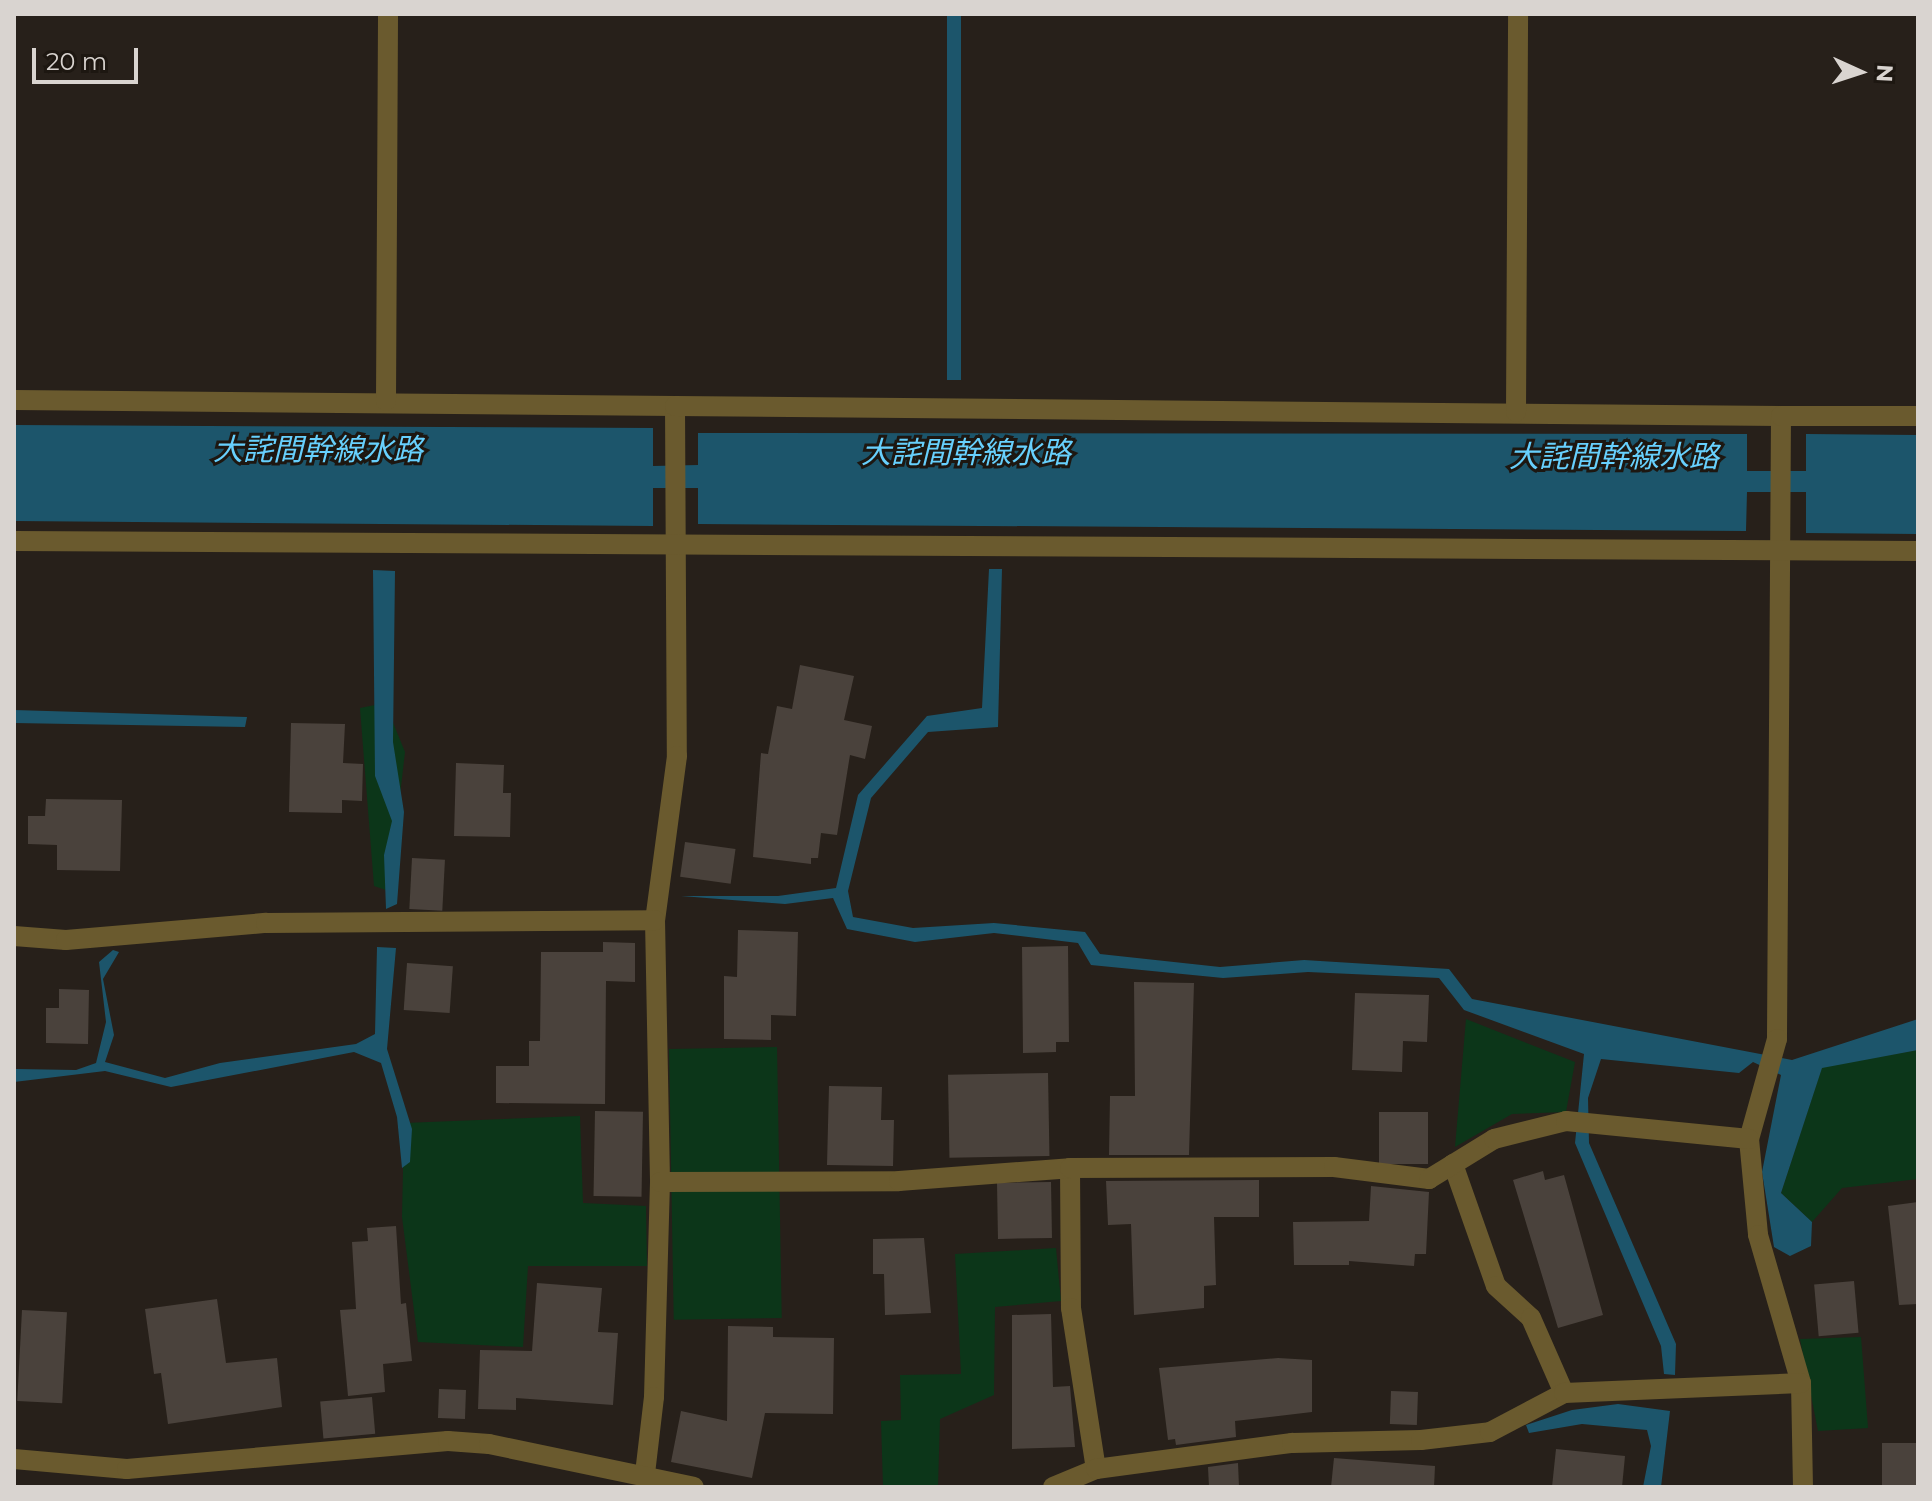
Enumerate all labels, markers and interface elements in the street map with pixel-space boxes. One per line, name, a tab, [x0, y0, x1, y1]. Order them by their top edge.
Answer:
scale bar	[36, 32, 142, 82]
north arrow	[1820, 32, 1900, 112]
text: 20 m	[46, 47, 107, 76]
text: N	[1871, 64, 1898, 83]
water label: 大詫間幹線水路	[213, 432, 423, 468]
water label: 大詫間幹線水路	[861, 435, 1071, 471]
water label: 大詫間幹線水路	[1509, 439, 1719, 475]

